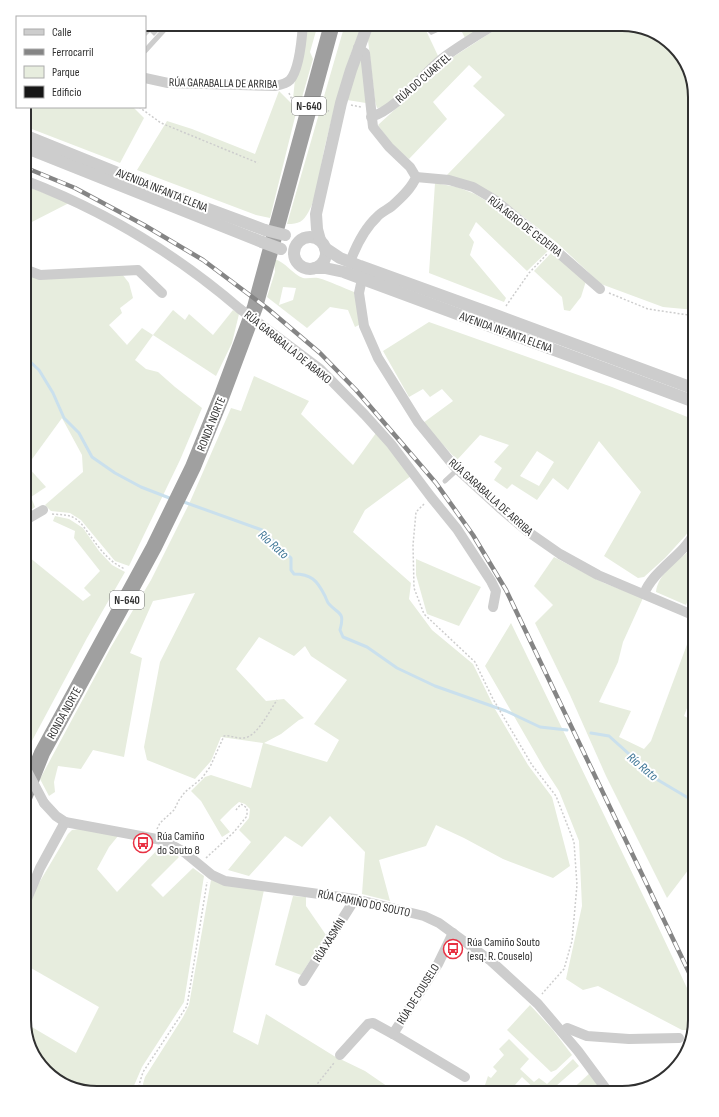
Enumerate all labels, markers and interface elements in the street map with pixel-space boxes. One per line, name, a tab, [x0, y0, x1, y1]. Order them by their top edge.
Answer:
legend	[16, 16, 146, 108]
text: Calle	[52, 25, 72, 40]
text: Ferrocarril	[52, 45, 94, 60]
street label: RÚA DO CUARTEL	[393, 50, 455, 107]
text: Parque	[52, 65, 80, 80]
street label: RÚA GARABALLA DE ARRIBA	[169, 75, 278, 92]
text: Edificio	[52, 85, 81, 100]
road number: N-640	[292, 97, 326, 115]
street label: AVENIDA INFANTA ELENA	[113, 165, 211, 216]
street label: RÚA AGRO DE CEDEIRA	[485, 193, 565, 261]
street label: RÚA GARABALLA DE ABAIXO	[241, 308, 335, 387]
street label: AVENIDA INFANTA ELENA	[456, 308, 555, 357]
street label: RONDA NORTE	[194, 395, 229, 454]
street label: RÚA GARABALLA DE ARRIBA	[445, 456, 537, 540]
water label: Río Rato	[255, 527, 292, 563]
road number: N-640	[110, 591, 144, 609]
street label: RONDA NORTE	[44, 684, 85, 742]
water label: Río Rato	[624, 749, 662, 785]
place label: Rúa Camiño do Souto 8	[157, 829, 204, 858]
bus stop icon: Rúa Camiño do Souto 8	[132, 832, 154, 854]
street label: RÚA CAMIÑO DO SOUTO	[316, 886, 412, 921]
street label: RÚA XASMÍN	[310, 915, 349, 965]
place label: Rúa Camiño Souto (esq. R. Couselo)	[467, 935, 540, 964]
bus stop icon: Rúa Camiño Souto (esq. R. Couselo)	[442, 938, 464, 960]
street label: RÚA DE COUSELO	[394, 961, 443, 1027]

